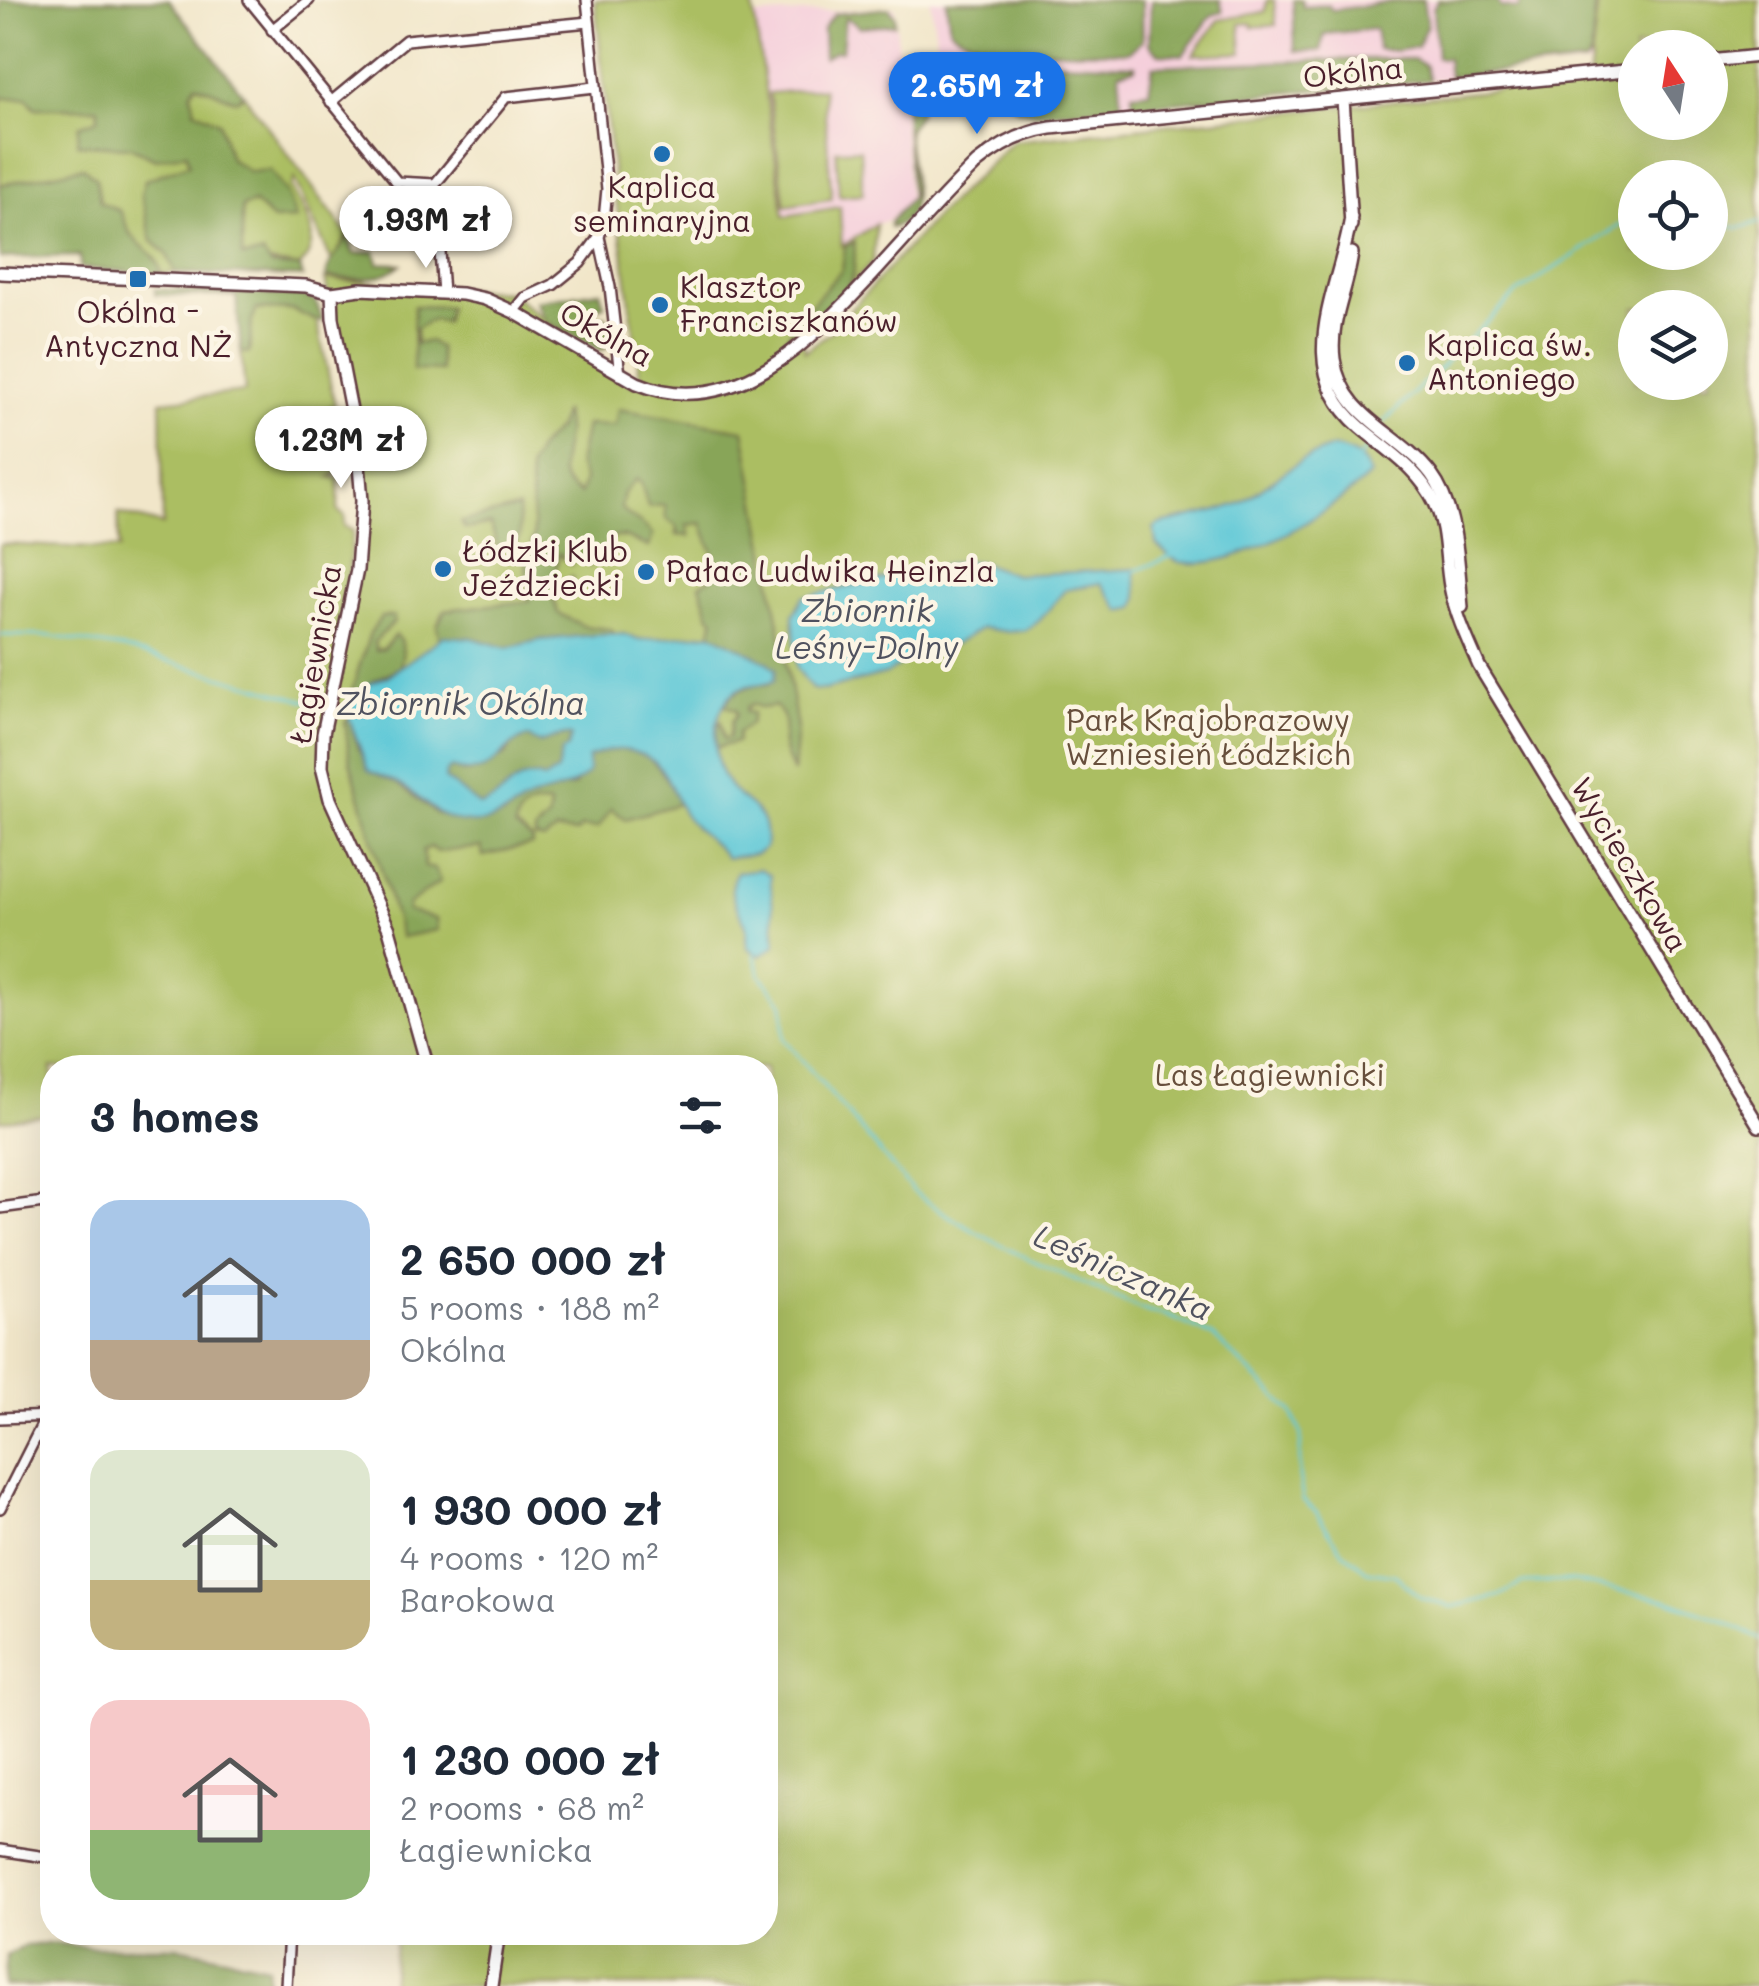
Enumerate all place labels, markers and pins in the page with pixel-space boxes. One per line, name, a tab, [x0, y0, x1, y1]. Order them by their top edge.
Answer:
pin: 2.65M zł	[874, 52, 1080, 137]
marker: Kaplica seminaryjna	[651, 143, 673, 165]
place label: Kaplica seminaryjna	[573, 166, 751, 240]
pin: 1.93M zł	[323, 186, 529, 271]
place label: Klasztor Franciszkanów	[680, 266, 898, 340]
marker: Okólna - Antyczna NŻ	[127, 268, 149, 290]
place label: Okólna - Antyczna NŻ	[44, 291, 232, 365]
marker: Klasztor Franciszkanów	[649, 294, 671, 316]
place label: Kaplica św. Antoniego	[1427, 324, 1592, 398]
marker: Kaplica św. Antoniego	[1396, 352, 1418, 374]
pin: 1.23M zł	[238, 406, 444, 491]
place label: Łódzki Klub Jeździecki	[463, 530, 628, 604]
place label: Pałac Ludwika Heinzla	[666, 550, 995, 590]
marker: Łódzki Klub Jeździecki	[432, 558, 454, 580]
marker: Pałac Ludwika Heinzla	[635, 561, 657, 583]

